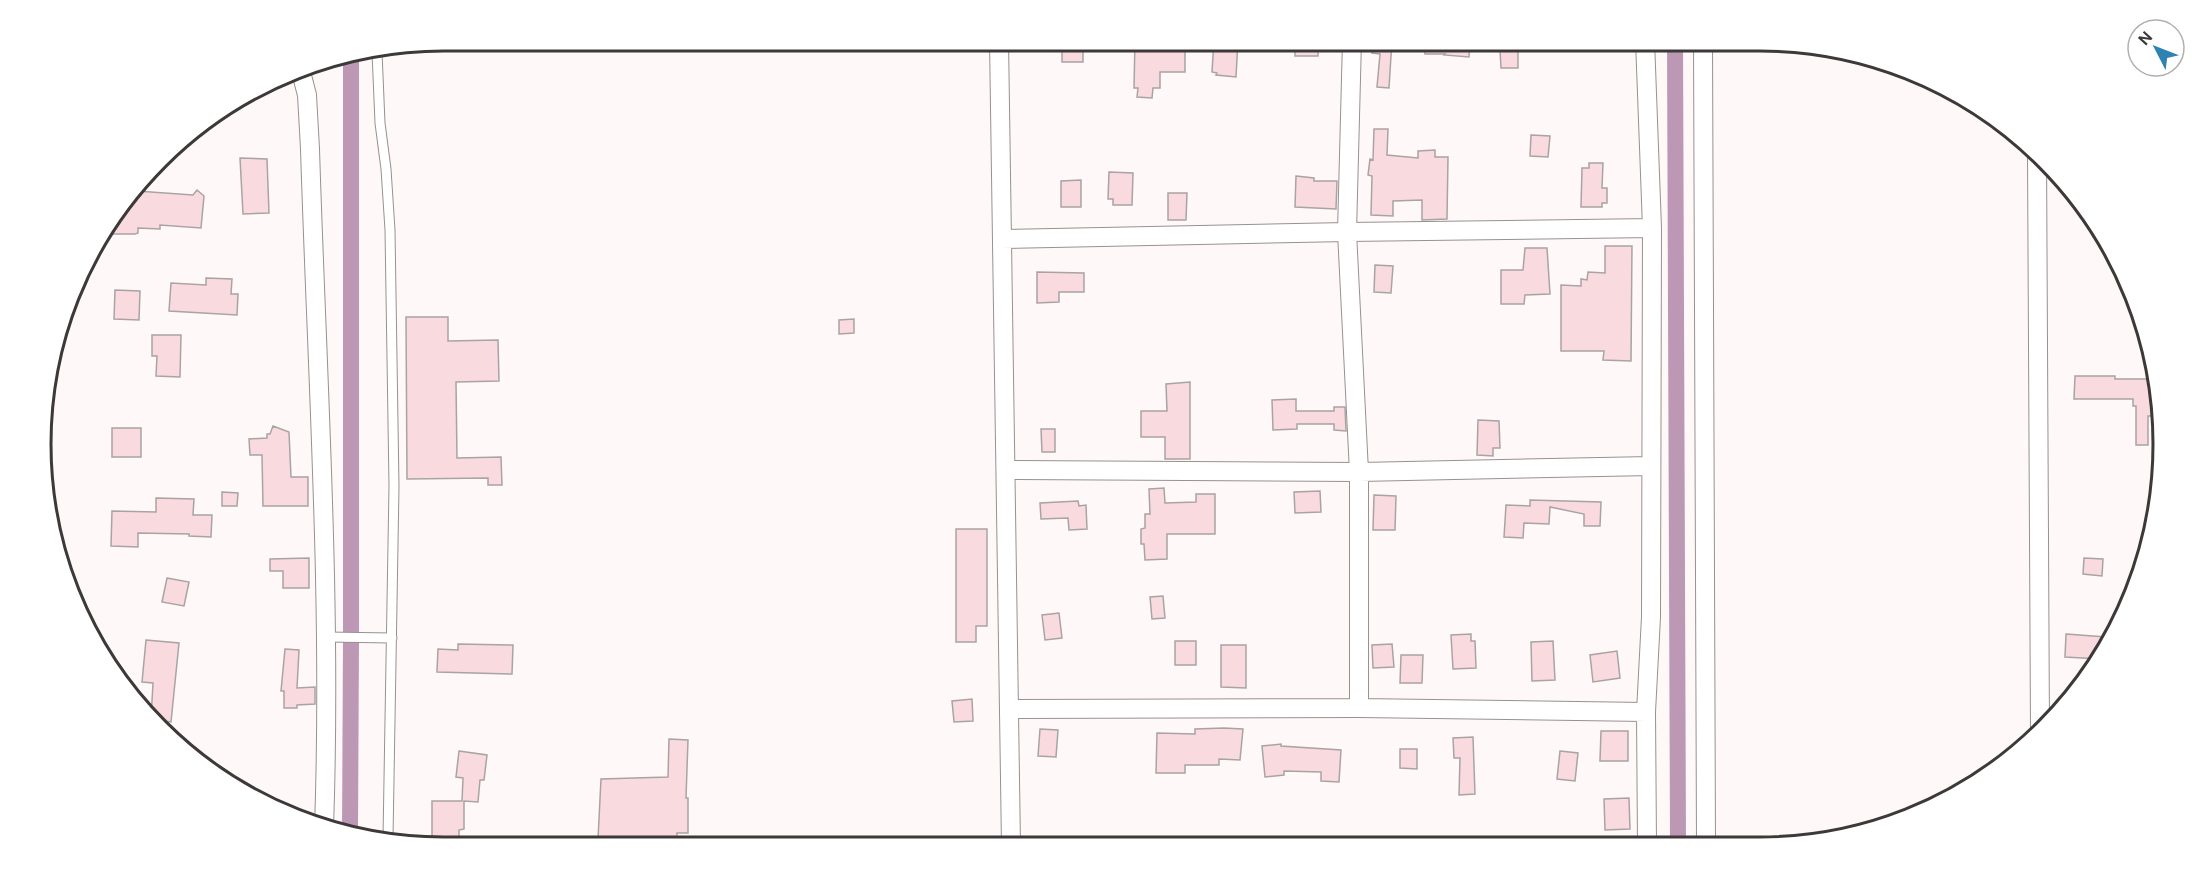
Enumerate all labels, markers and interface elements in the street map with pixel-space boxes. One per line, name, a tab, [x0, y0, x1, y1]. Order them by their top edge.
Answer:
north arrow	[2126, 18, 2186, 78]
text: N	[2134, 27, 2157, 50]

